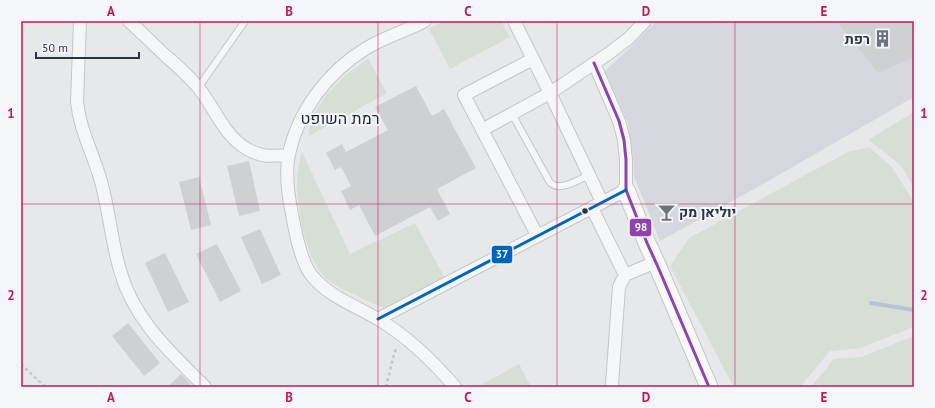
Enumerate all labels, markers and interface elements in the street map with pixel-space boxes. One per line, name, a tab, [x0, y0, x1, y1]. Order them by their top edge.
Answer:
text: A	[107, 3, 115, 20]
text: B	[285, 3, 293, 20]
text: C	[464, 3, 472, 20]
text: D	[642, 3, 650, 20]
text: E	[821, 3, 828, 20]
building icon: רפת	[873, 29, 893, 49]
place label: רפת	[845, 30, 870, 48]
scale bar	[36, 34, 139, 60]
text: 50 m	[42, 40, 68, 55]
text: 1	[7, 105, 15, 122]
text: 1	[920, 105, 928, 122]
district label: רמת השופט	[301, 108, 380, 128]
bar icon: יוליאן מק	[656, 202, 676, 222]
place label: יוליאן מק	[679, 203, 736, 221]
unlabelled marker	[580, 206, 590, 216]
line badge: 98	[629, 218, 652, 237]
text: 98	[635, 220, 647, 234]
line badge: 37	[491, 245, 513, 264]
text: 37	[496, 247, 508, 261]
text: 2	[7, 287, 15, 304]
text: 2	[920, 287, 928, 304]
text: A	[107, 389, 115, 406]
text: B	[285, 389, 293, 406]
text: C	[464, 389, 472, 406]
text: D	[642, 389, 650, 406]
text: E	[821, 389, 828, 406]

